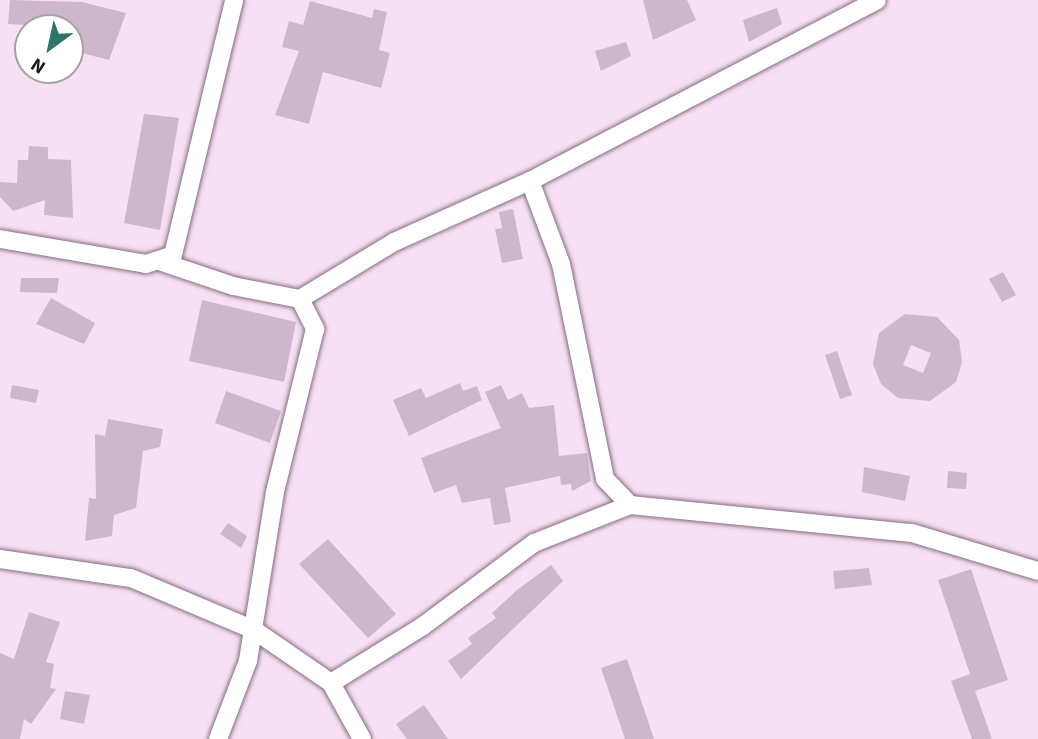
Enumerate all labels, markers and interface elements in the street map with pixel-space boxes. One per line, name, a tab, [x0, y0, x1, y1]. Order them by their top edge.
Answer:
north arrow	[14, 14, 84, 84]
text: N	[26, 51, 51, 80]

